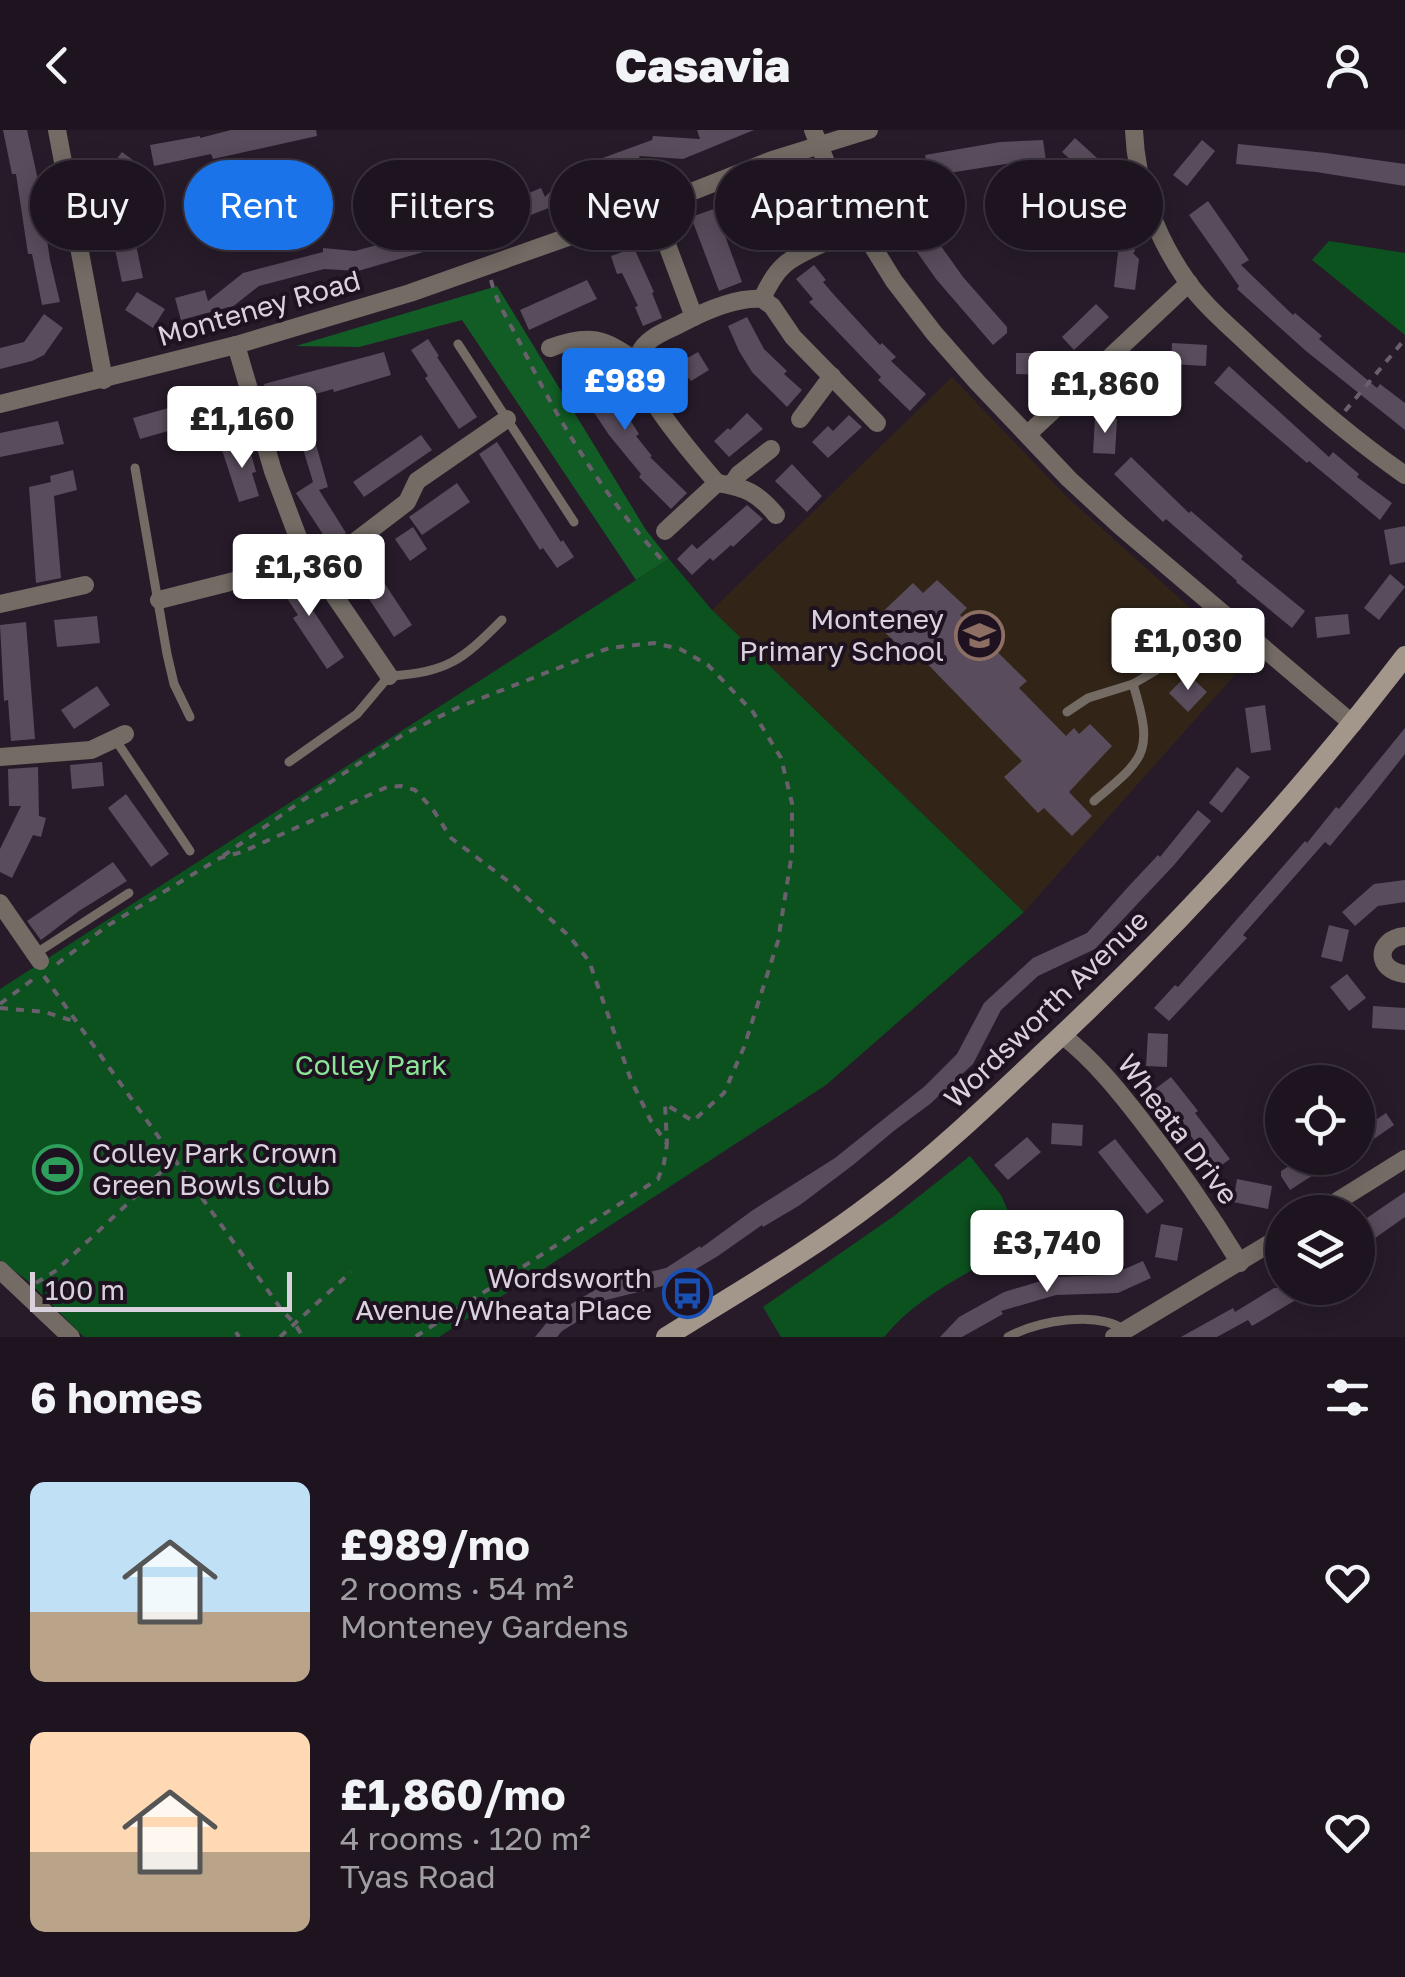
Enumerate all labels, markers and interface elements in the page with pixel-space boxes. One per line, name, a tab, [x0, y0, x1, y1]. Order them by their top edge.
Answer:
icon: back	[30, 38, 85, 93]
text: Casavia	[615, 38, 790, 92]
icon: person	[1320, 38, 1375, 93]
chip: Buy	[30, 160, 164, 250]
chip: Rent	[184, 160, 333, 250]
chip: Filters	[353, 160, 530, 250]
chip: New	[550, 160, 695, 250]
chip: Apartment	[715, 160, 965, 250]
chip: House	[985, 160, 1163, 250]
street label: Monteney Road	[154, 263, 364, 352]
pin: £989	[566, 348, 684, 433]
pin: £1,860	[1024, 351, 1186, 436]
text: £989	[584, 361, 666, 399]
text: £1,860	[1050, 364, 1160, 402]
pin: £1,160	[161, 386, 323, 471]
text: £1,160	[189, 399, 295, 437]
pin: £1,360	[228, 534, 390, 619]
text: £1,360	[255, 547, 363, 585]
place label: Monteney Primary School	[739, 602, 944, 667]
pin: £1,030	[1107, 608, 1269, 693]
school or university icon: Monteney Primary School	[953, 609, 1005, 661]
text: £1,030	[1134, 621, 1242, 659]
street label: Wordsworth Avenue	[937, 903, 1154, 1114]
street label: Wheata Drive	[1111, 1047, 1246, 1210]
park label: Colley Park	[295, 1048, 447, 1081]
map controls	[1265, 1065, 1375, 1305]
button: locate	[1265, 1065, 1375, 1175]
place label: Colley Park Crown Green Bowls Club	[92, 1136, 338, 1201]
sports icon: Colley Park Crown Green Bowls Club	[31, 1143, 83, 1195]
button: layers	[1265, 1195, 1375, 1305]
pin: £3,740	[966, 1210, 1128, 1295]
text: £3,740	[992, 1223, 1102, 1261]
place label: Wordsworth Avenue/Wheata Place	[355, 1261, 652, 1326]
scale bar	[30, 1267, 292, 1312]
bus stop icon: Wordsworth Avenue/Wheata Place	[661, 1268, 713, 1320]
text: 100 m	[45, 1273, 125, 1306]
icon: filters	[1320, 1370, 1375, 1425]
text: 6 homes	[30, 1372, 203, 1422]
text: £989/mo	[340, 1519, 530, 1569]
icon: home	[110, 1522, 230, 1642]
icon: heart	[1320, 1555, 1375, 1610]
text: 2 rooms · 54 m²	[340, 1569, 574, 1607]
text: Monteney Gardens	[340, 1607, 629, 1645]
text: £1,860/mo	[340, 1769, 566, 1819]
icon: home	[110, 1772, 230, 1892]
icon: heart	[1320, 1805, 1375, 1860]
text: 4 rooms · 120 m²	[340, 1819, 591, 1857]
text: Tyas Road	[340, 1857, 496, 1895]

